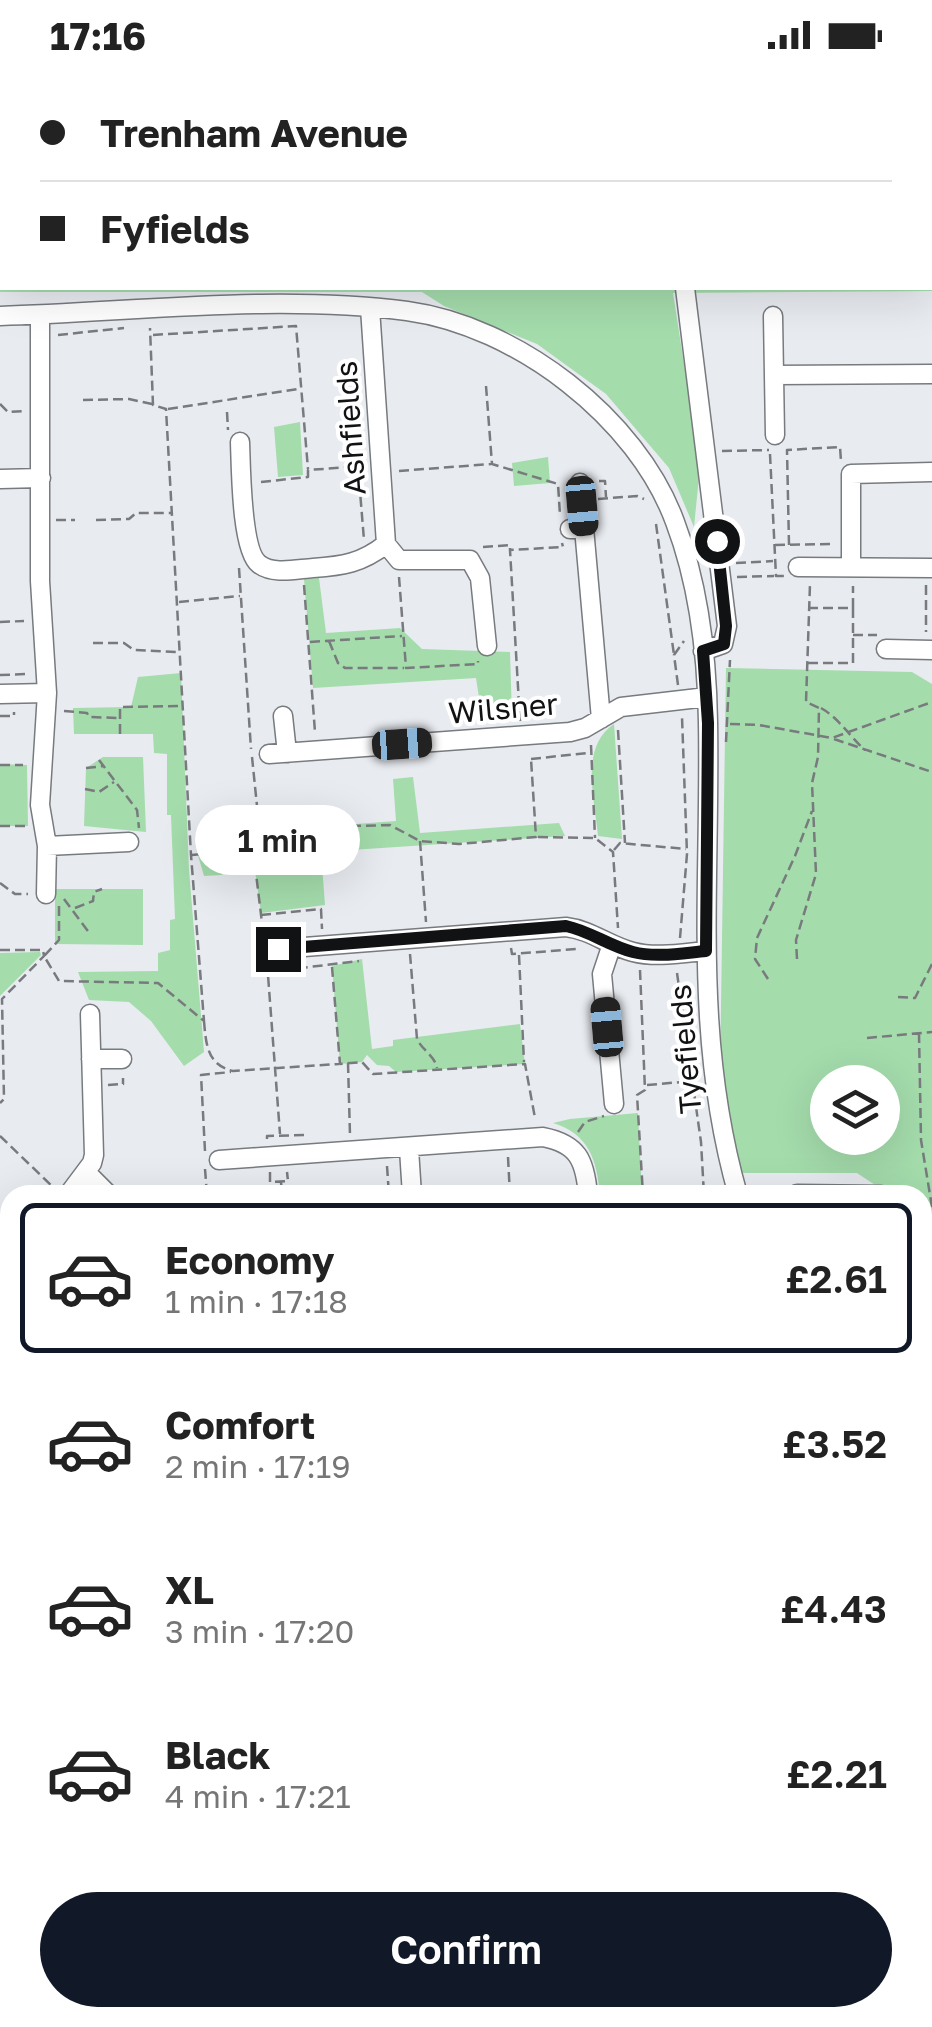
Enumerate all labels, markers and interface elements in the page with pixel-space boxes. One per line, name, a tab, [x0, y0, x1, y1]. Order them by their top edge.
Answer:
text: 17:16	[50, 13, 146, 58]
text: Trenham Avenue	[100, 110, 408, 155]
text: Fyfields	[100, 206, 250, 251]
street label: Ashfields	[327, 360, 373, 496]
car	[564, 475, 600, 537]
route start	[695, 519, 740, 564]
street label: Wilsner	[447, 685, 560, 731]
car	[371, 727, 433, 761]
callout: 1 min	[196, 804, 360, 874]
text: 1 min	[237, 821, 318, 859]
route end	[256, 927, 301, 972]
street label: Tyefields	[661, 983, 709, 1115]
car	[589, 996, 625, 1058]
map controls	[810, 1065, 900, 1155]
button: layers	[810, 1065, 900, 1155]
icon: car	[45, 1233, 135, 1323]
text: Economy	[165, 1237, 334, 1282]
text: £2.61	[785, 1256, 887, 1301]
text: 1 min · 17:18	[165, 1282, 348, 1320]
icon: car	[45, 1398, 135, 1488]
text: Comfort	[165, 1402, 315, 1447]
text: £3.52	[782, 1421, 887, 1466]
text: 2 min · 17:19	[165, 1447, 351, 1485]
icon: car	[45, 1563, 135, 1653]
text: XL	[165, 1567, 214, 1612]
text: £4.43	[780, 1586, 887, 1631]
text: 3 min · 17:20	[165, 1612, 354, 1650]
icon: car	[45, 1728, 135, 1818]
text: Black	[165, 1732, 270, 1777]
text: £2.21	[786, 1751, 887, 1796]
text: 4 min · 17:21	[165, 1777, 351, 1815]
button: Confirm	[40, 1892, 892, 2007]

